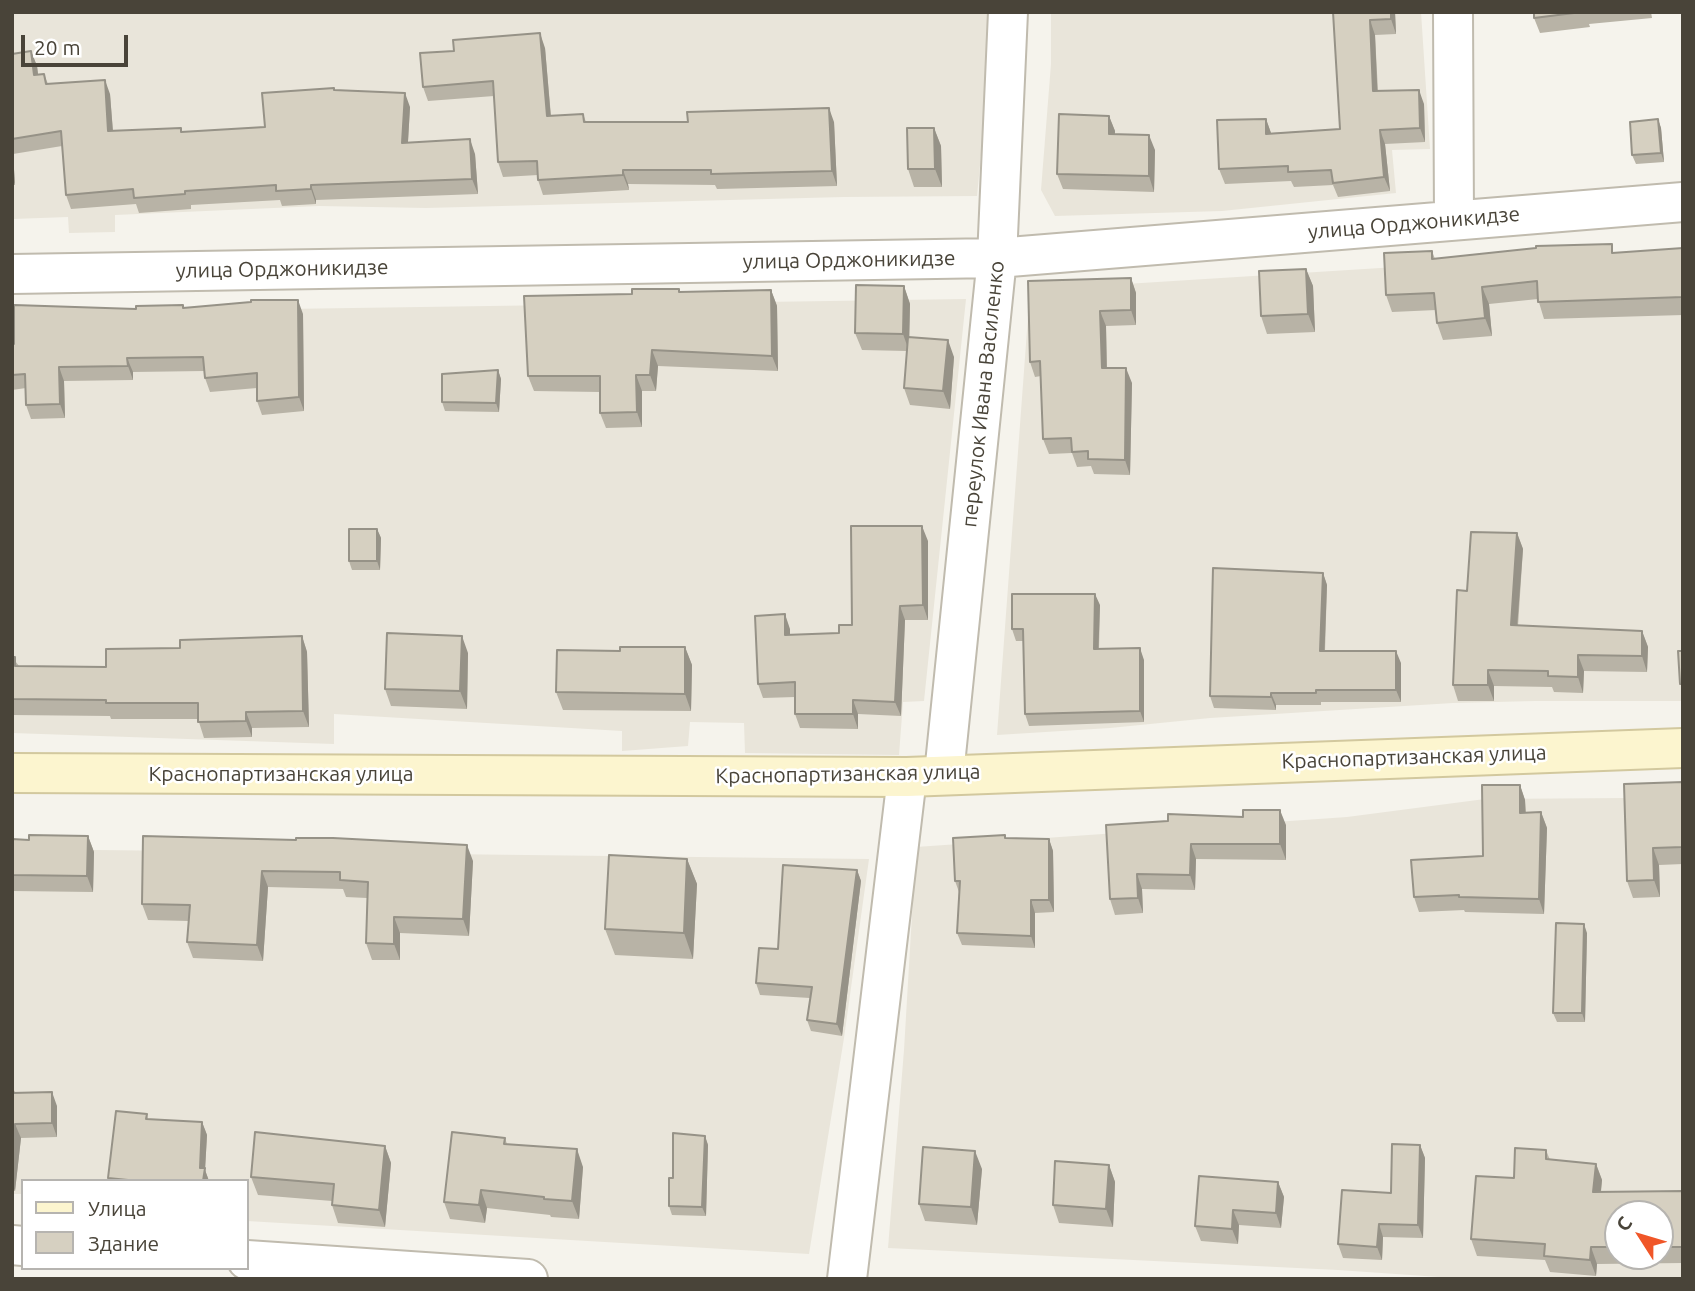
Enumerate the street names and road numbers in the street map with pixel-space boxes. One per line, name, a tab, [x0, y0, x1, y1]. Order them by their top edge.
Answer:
street label: улица Орджоникидзе	[1307, 201, 1521, 245]
street label: улица Орджоникидзе	[742, 246, 956, 274]
street label: улица Орджоникидзе	[175, 255, 389, 283]
street label: переулок Ивана Василенко	[956, 259, 1010, 529]
street label: Краснопартизанская улица	[1281, 740, 1547, 774]
street label: Краснопартизанская улица	[715, 759, 981, 789]
street label: Краснопартизанская улица	[148, 761, 414, 787]

